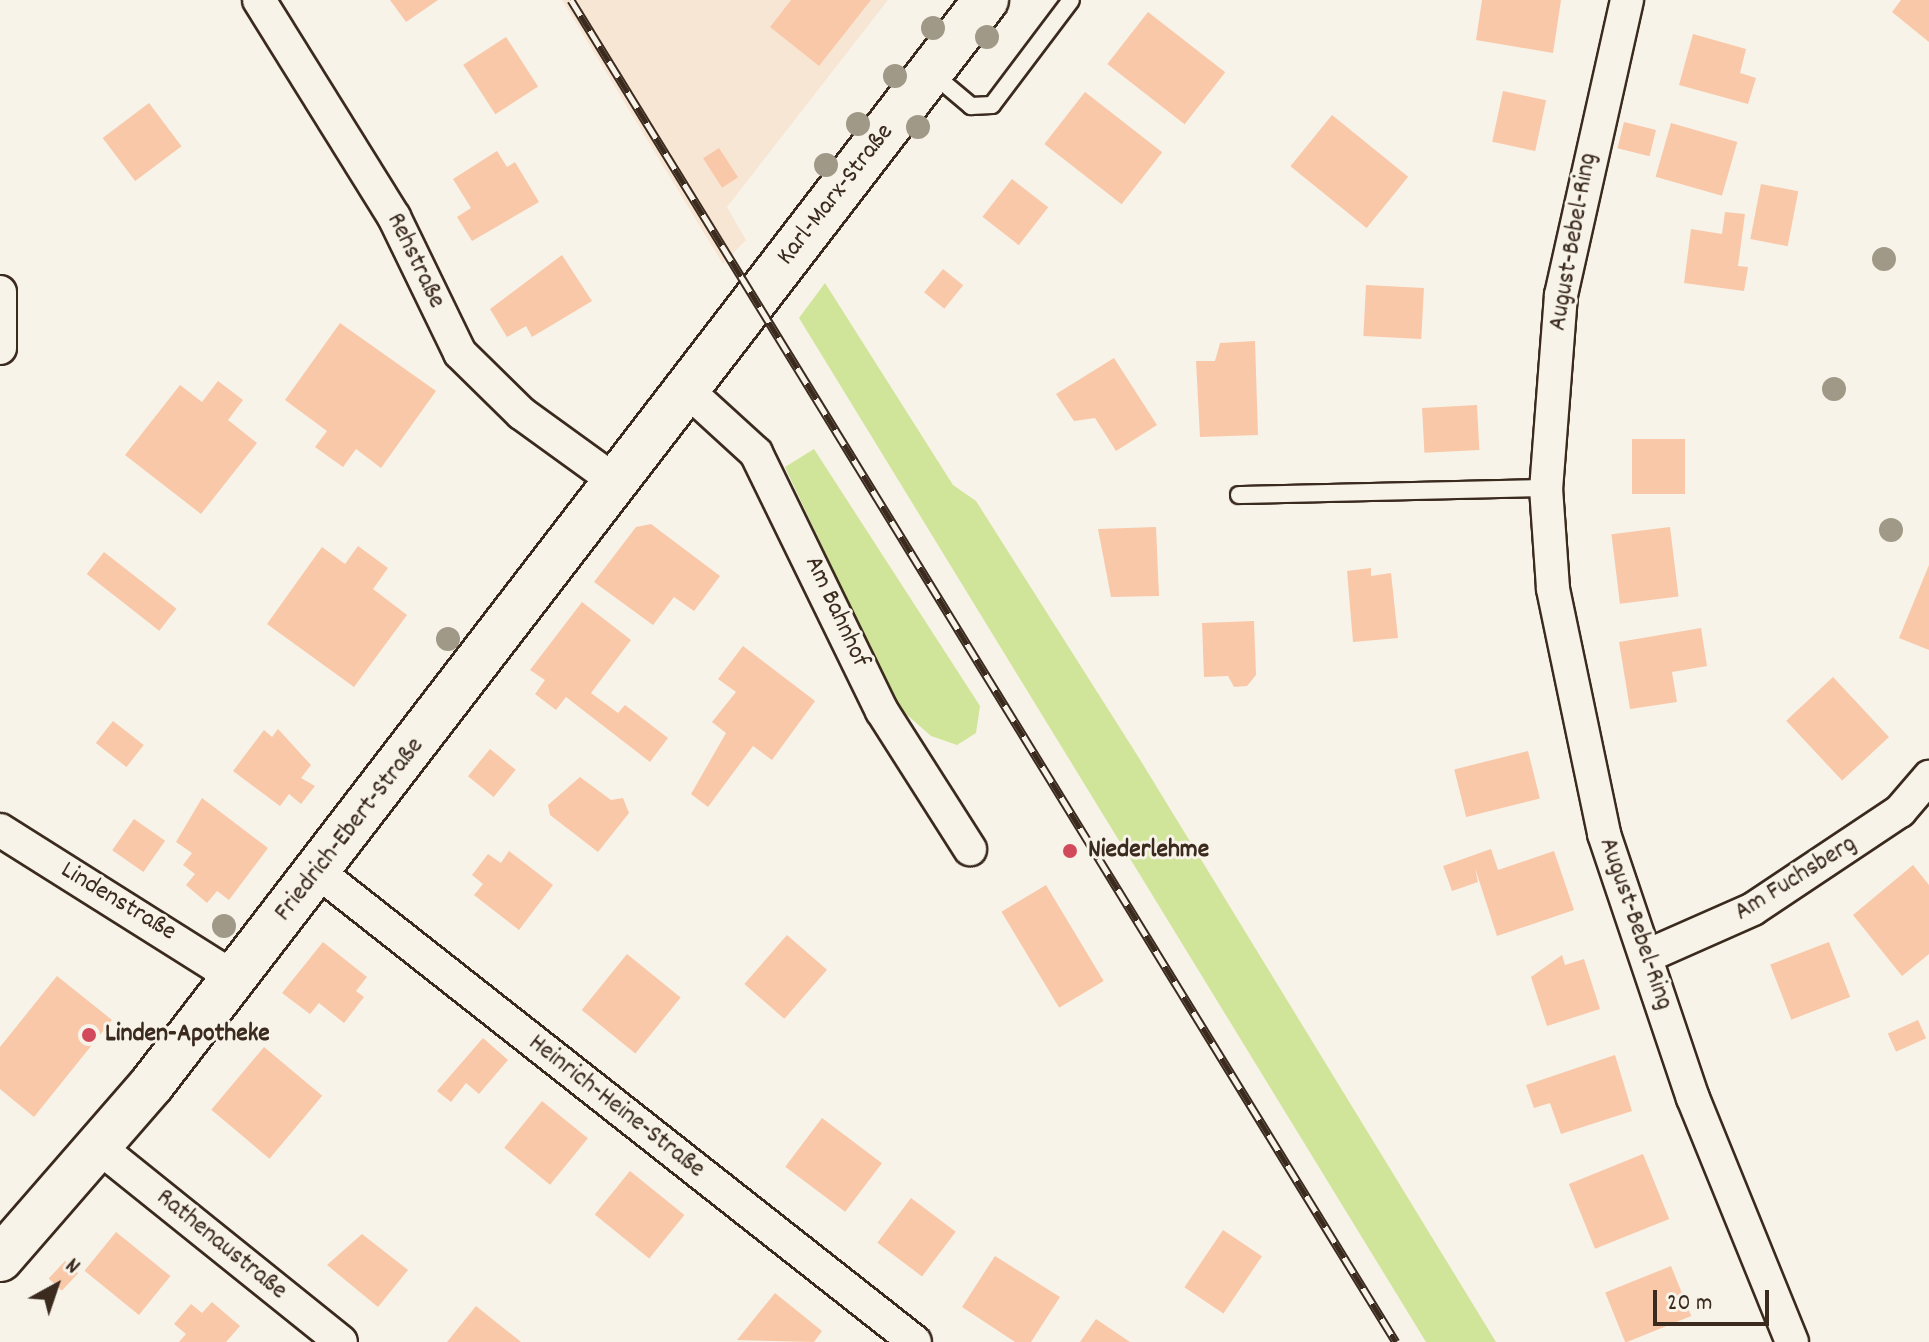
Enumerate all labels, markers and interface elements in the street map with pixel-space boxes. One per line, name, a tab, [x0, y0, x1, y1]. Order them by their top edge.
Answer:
street label: Karl-Marx-Straße	[771, 118, 901, 272]
street label: August-Bebel-Ring	[1543, 151, 1605, 333]
street label: Rehstraße	[379, 208, 451, 314]
street label: Am Bahnhof	[797, 551, 875, 673]
street label: Friedrich-Ebert-Straße	[269, 732, 431, 928]
street label: Am Fuchsberg	[1729, 829, 1863, 929]
street label: August-Bebel-Ring	[1591, 834, 1679, 1014]
place label: Niederlehme	[1088, 835, 1209, 867]
marker: Niederlehme	[1059, 840, 1081, 862]
street label: Lindenstraße	[55, 855, 181, 949]
place label: Linden-Apotheke	[105, 1019, 270, 1051]
marker: Linden-Apotheke	[80, 1026, 98, 1044]
street label: Heinrich-Heine-Straße	[521, 1028, 711, 1186]
street label: Rathenaustraße	[149, 1183, 293, 1307]
north arrow	[16, 1246, 96, 1326]
text: N	[58, 1252, 86, 1283]
scale bar	[1657, 1274, 1773, 1324]
text: 20 m	[1667, 1287, 1713, 1321]

